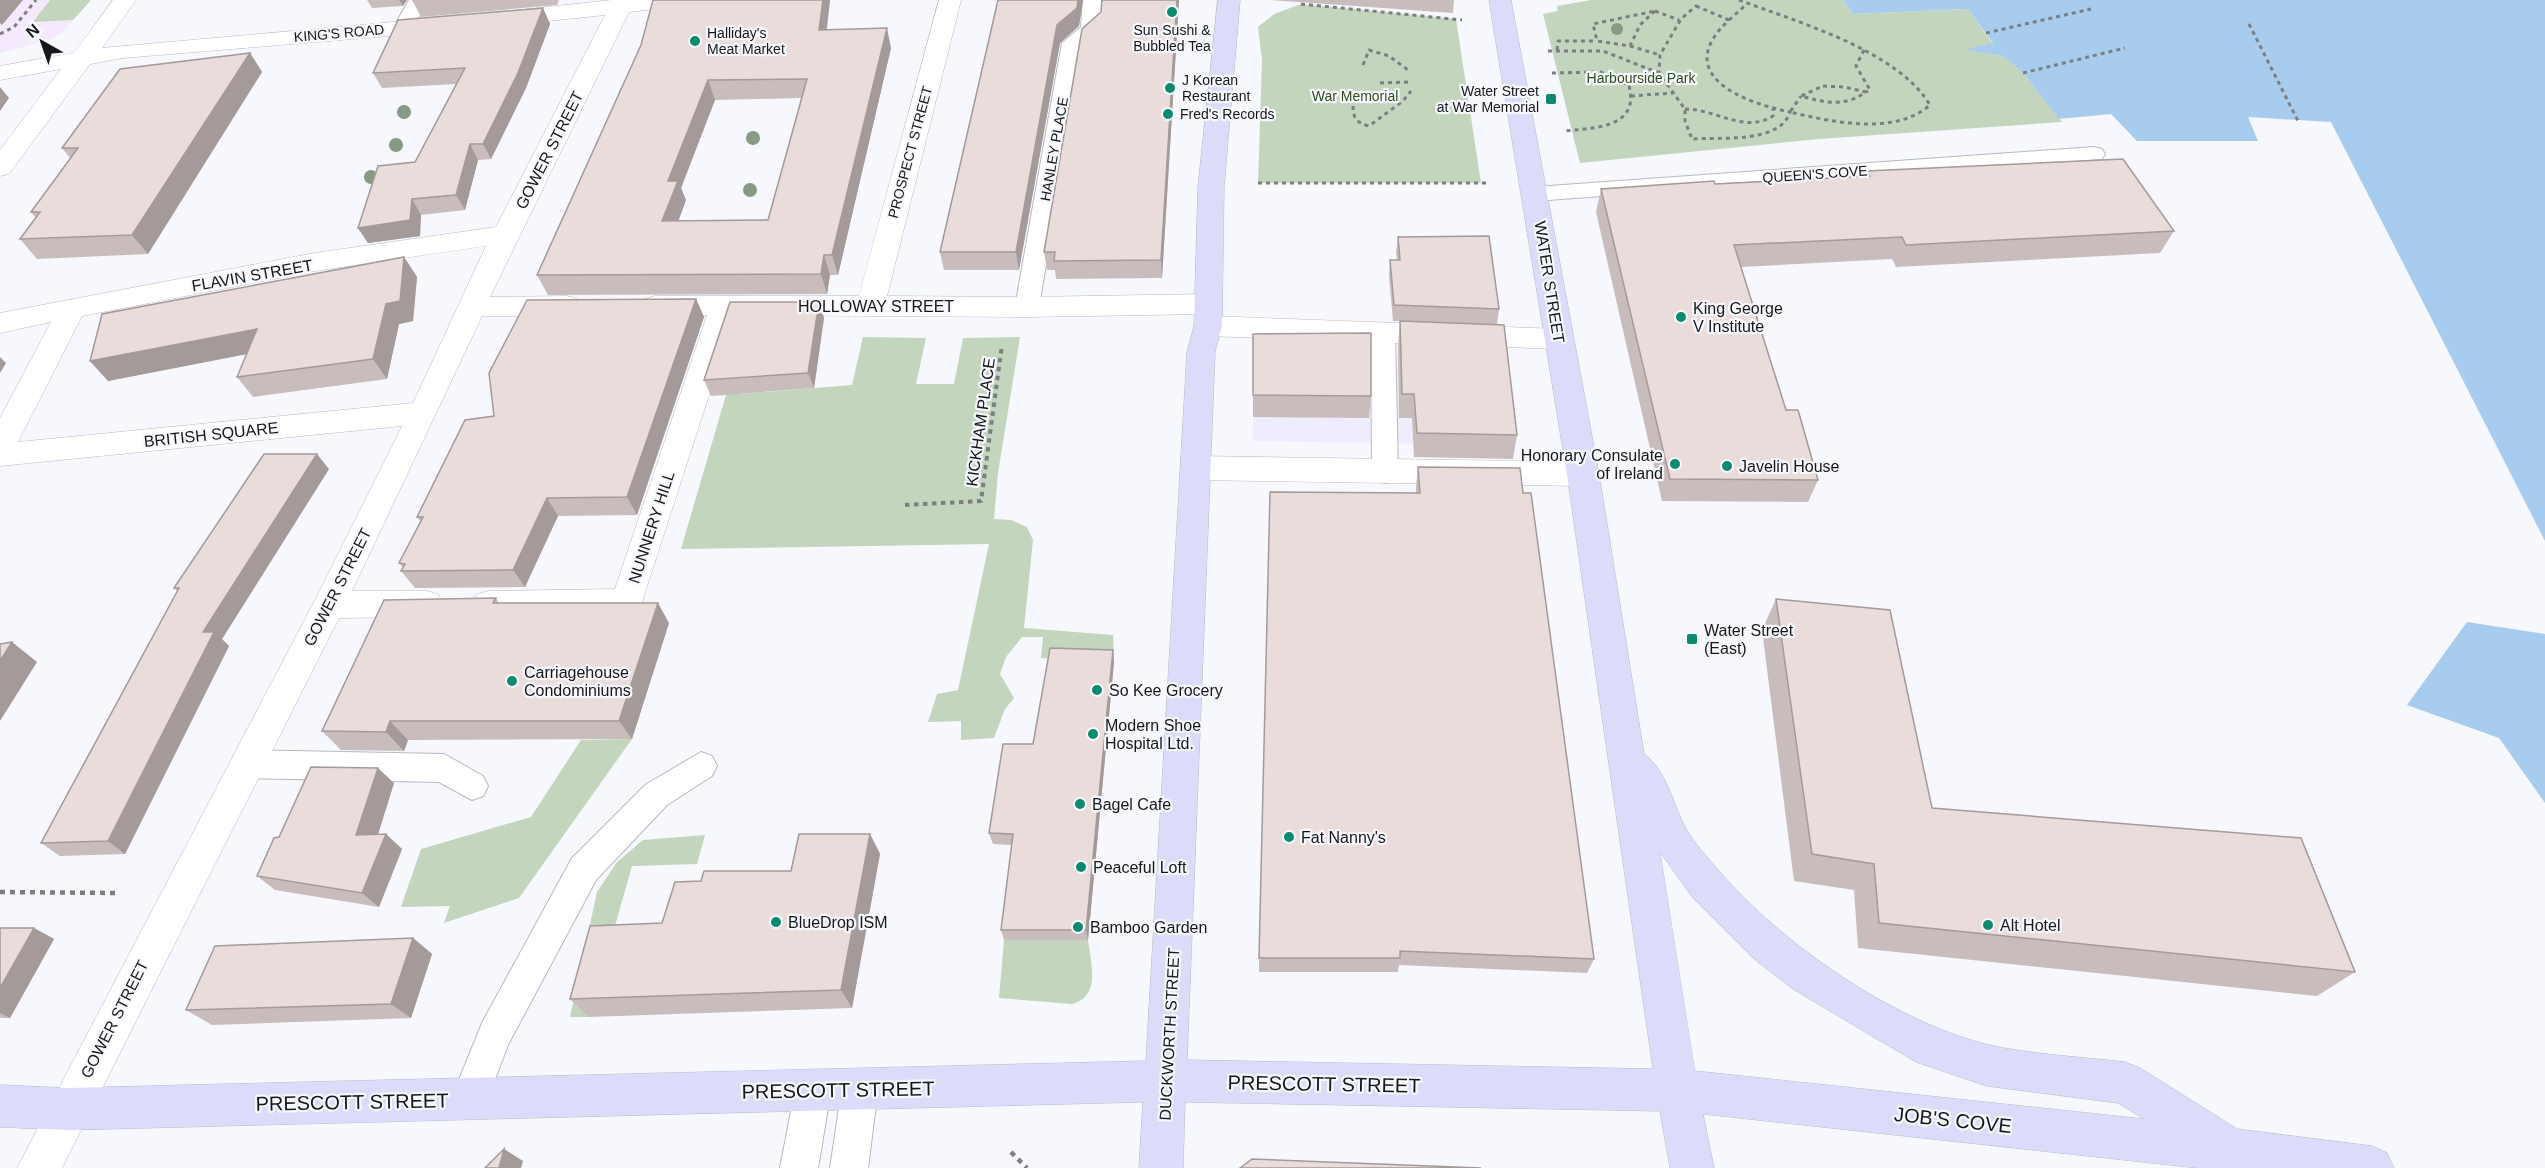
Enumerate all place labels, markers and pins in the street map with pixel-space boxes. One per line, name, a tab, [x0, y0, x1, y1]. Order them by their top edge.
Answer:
marker: Sun Sushi & Bubbled Tea	[1165, 5, 1179, 19]
place label: Sun Sushi & Bubbled Tea	[1133, 22, 1211, 54]
place label: Halliday's Meat Market	[707, 25, 785, 57]
marker: Halliday's Meat Market	[688, 34, 702, 48]
place label: J Korean Restaurant	[1182, 72, 1251, 104]
marker: J Korean Restaurant	[1163, 81, 1177, 95]
place label: Water Street at War Memorial	[1437, 83, 1539, 115]
marker: Water Street at War Memorial	[1544, 92, 1558, 106]
place label: Fred's Records	[1180, 106, 1274, 122]
marker: Fred's Records	[1161, 107, 1175, 121]
place label: King George V Institute	[1693, 300, 1783, 335]
marker: King George V Institute	[1674, 310, 1688, 324]
place label: Honorary Consulate of Ireland	[1521, 447, 1663, 482]
marker: Honorary Consulate of Ireland	[1668, 457, 1682, 471]
place label: Javelin House	[1739, 458, 1840, 475]
marker: Javelin House	[1720, 459, 1734, 473]
place label: Water Street (East)	[1704, 622, 1794, 657]
marker: Water Street (East)	[1685, 632, 1699, 646]
place label: Carriagehouse Condominiums	[524, 664, 631, 699]
marker: Carriagehouse Condominiums	[505, 674, 519, 688]
place label: So Kee Grocery	[1109, 682, 1223, 699]
marker: So Kee Grocery	[1090, 683, 1104, 697]
place label: Modern Shoe Hospital Ltd.	[1105, 717, 1201, 752]
marker: Modern Shoe Hospital Ltd.	[1086, 727, 1100, 741]
place label: Bagel Cafe	[1092, 796, 1171, 813]
marker: Bagel Cafe	[1073, 797, 1087, 811]
place label: Fat Nanny's	[1301, 829, 1386, 846]
marker: Fat Nanny's	[1282, 830, 1296, 844]
place label: Peaceful Loft	[1093, 859, 1187, 876]
marker: Peaceful Loft	[1074, 860, 1088, 874]
place label: BlueDrop ISM	[788, 914, 888, 931]
marker: BlueDrop ISM	[769, 915, 783, 929]
place label: Alt Hotel	[2000, 917, 2060, 934]
marker: Alt Hotel	[1981, 918, 1995, 932]
place label: Bamboo Garden	[1090, 919, 1207, 936]
marker: Bamboo Garden	[1071, 920, 1085, 934]

